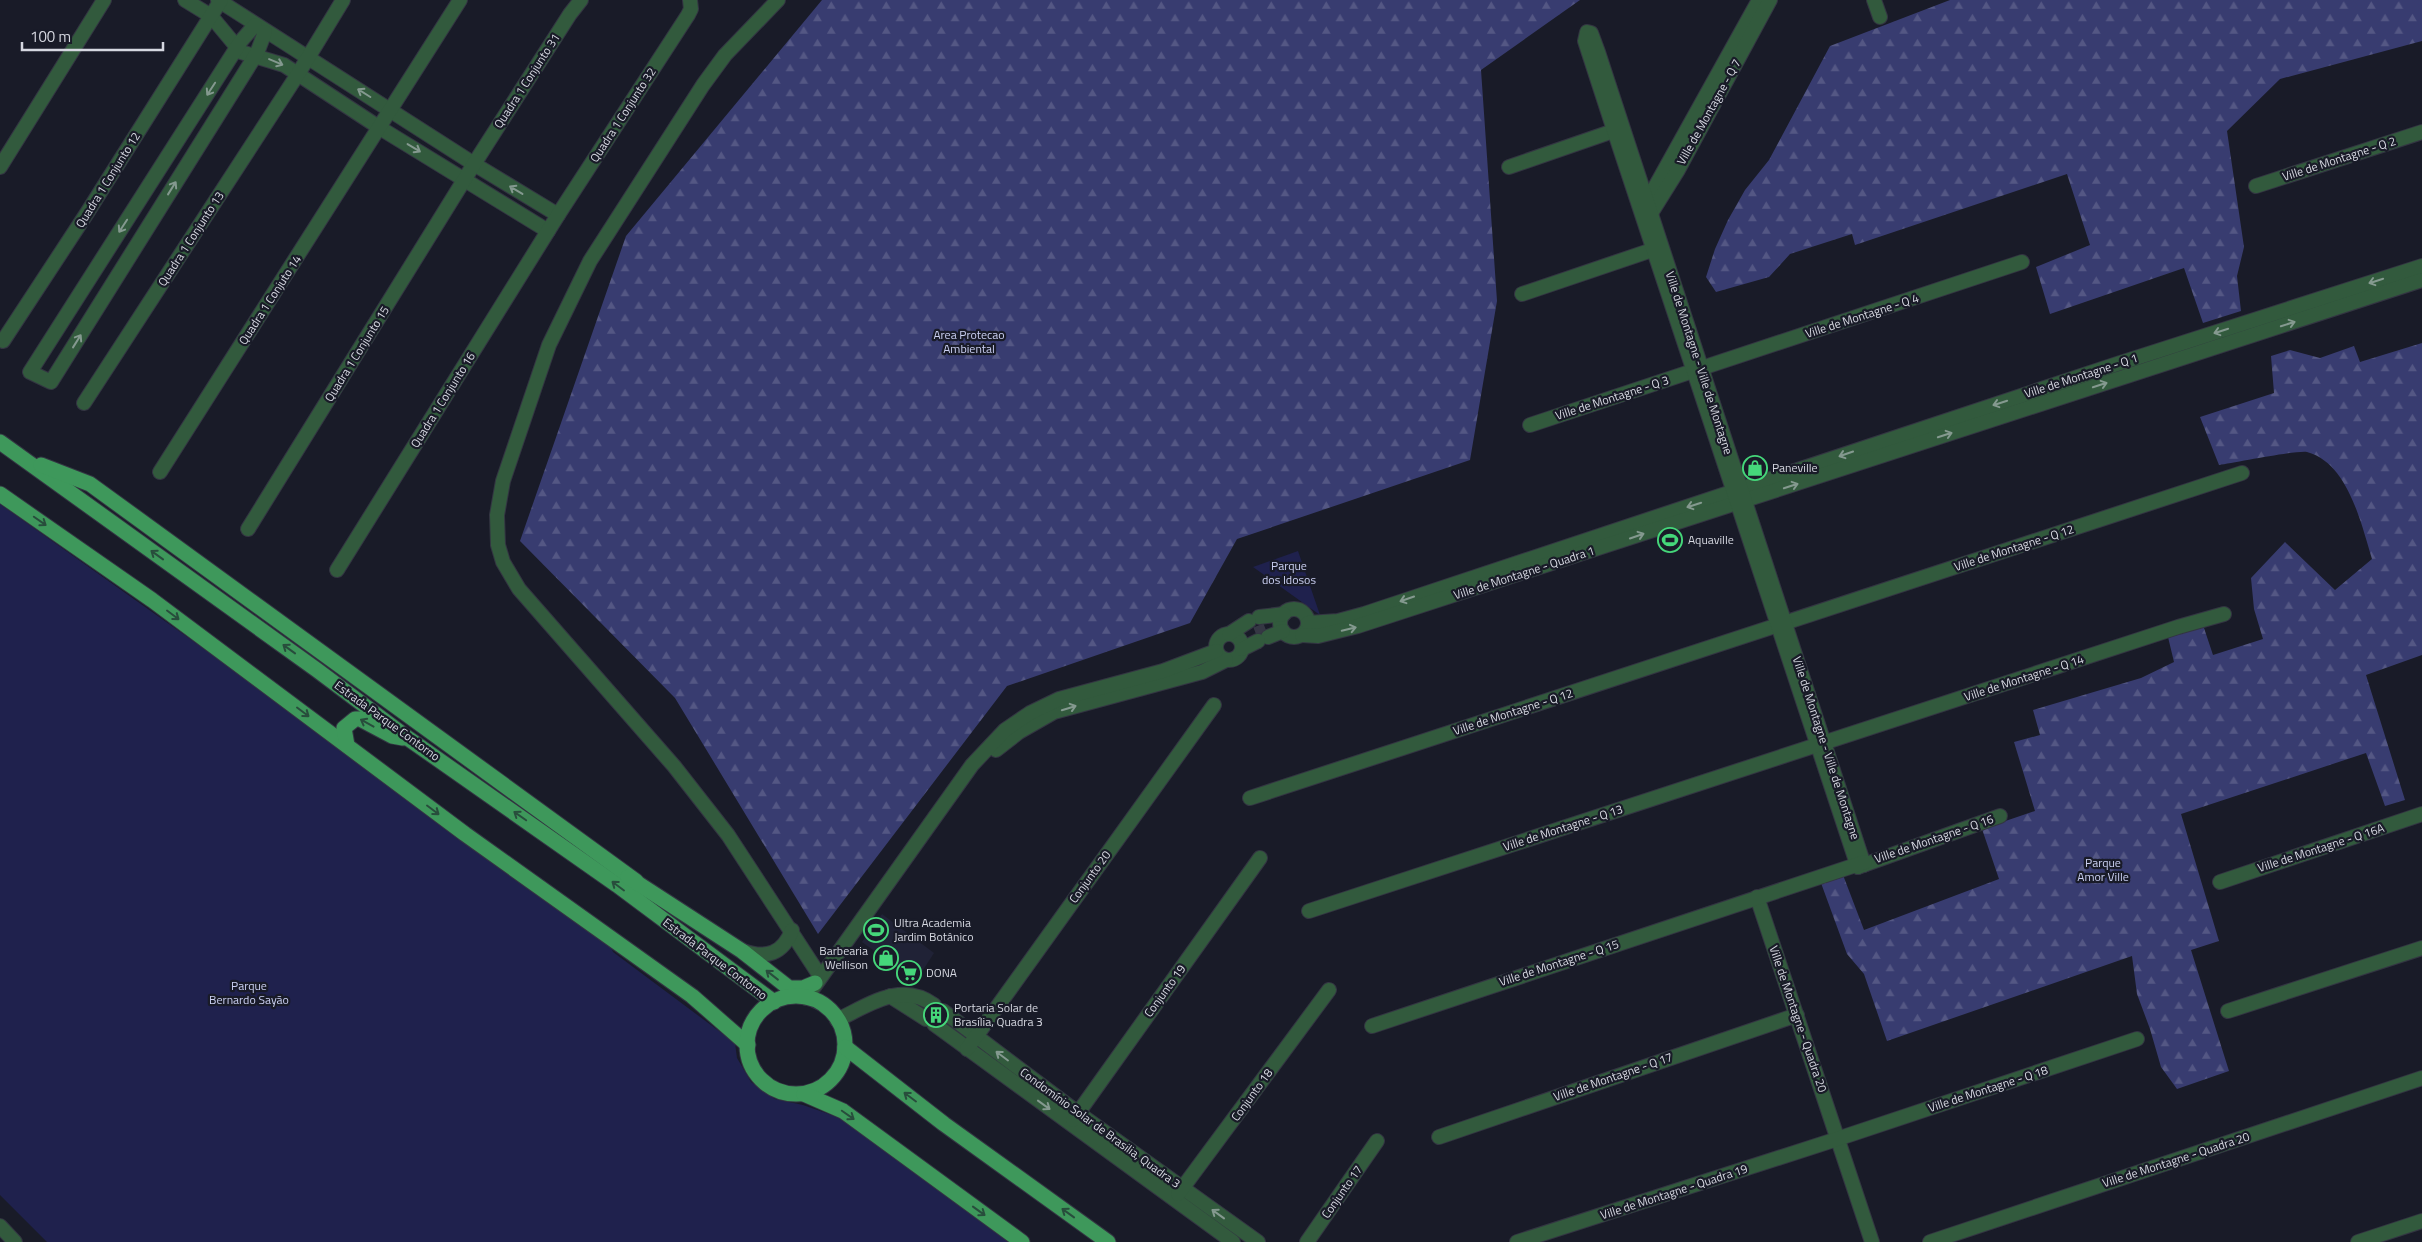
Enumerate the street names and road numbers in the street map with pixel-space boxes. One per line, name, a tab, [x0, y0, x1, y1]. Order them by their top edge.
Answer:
street label: Quadra 1 Conjunto 31	[489, 29, 565, 132]
street label: Ville de Montagne - Q 7	[1672, 55, 1746, 168]
street label: Quadra 1 Conjunto 32	[585, 63, 661, 166]
street label: Quadra 1 Conjunto 12	[70, 128, 145, 231]
street label: Ville de Montagne - Q 2	[2280, 131, 2398, 186]
street label: Quadra 1 Conjunto 13	[153, 187, 229, 290]
street label: Quadra 1 Conjuto 14	[233, 251, 306, 348]
street label: Ville de Montagne - Ville de Montagne	[1661, 269, 1738, 457]
street label: Ville de Montagne - Q 4	[1803, 288, 1921, 343]
street label: Quadra 1 Conjunto 15	[319, 302, 394, 405]
street label: Quadra 1 Conjunto 16	[405, 348, 480, 451]
street label: Ville de Montagne - Q 1	[2022, 348, 2140, 403]
street label: Ville de Montagne - Q 3	[1553, 370, 1671, 425]
street label: Ville de Montagne - Q 12	[1951, 519, 2076, 576]
street label: Ville de Montagne - Quadra 1	[1451, 541, 1597, 604]
street label: Ville de Montagne - Q 14	[1961, 649, 2087, 706]
street label: Ville de Montagne - Ville de Montagne	[1788, 654, 1865, 842]
street label: Estrada Parque Contorno	[330, 676, 444, 766]
street label: Ville de Montagne - Q 12	[1450, 683, 1575, 740]
street label: Ville de Montagne - Q 13	[1500, 799, 1625, 856]
street label: Ville de Montagne - Q 16	[1872, 809, 1996, 868]
street label: Ville de Montagne - Q 16A	[2255, 818, 2387, 877]
street label: Conjunto 20	[1064, 846, 1115, 907]
street label: Estrada Parque Contorno	[659, 913, 772, 1004]
street label: Ville de Montagne - Q 15	[1496, 934, 1622, 991]
street label: Ville de Montagne - Quadra 20	[1764, 943, 1833, 1095]
street label: Conjunto 19	[1139, 960, 1190, 1021]
street label: Ville de Montagne - Q 17	[1551, 1047, 1675, 1106]
street label: Ville de Montagne - Q 18	[1925, 1060, 2051, 1117]
street label: Condomínio Solar de Brasilia, Quadra 3	[1016, 1063, 1185, 1193]
street label: Conjunto 18	[1226, 1064, 1277, 1125]
street label: Ville de Montagne - Quadra 20	[2100, 1127, 2252, 1192]
street label: Ville de Montagne - Quadra 19	[1598, 1159, 1750, 1224]
street label: Conjunto 17	[1316, 1161, 1367, 1222]

